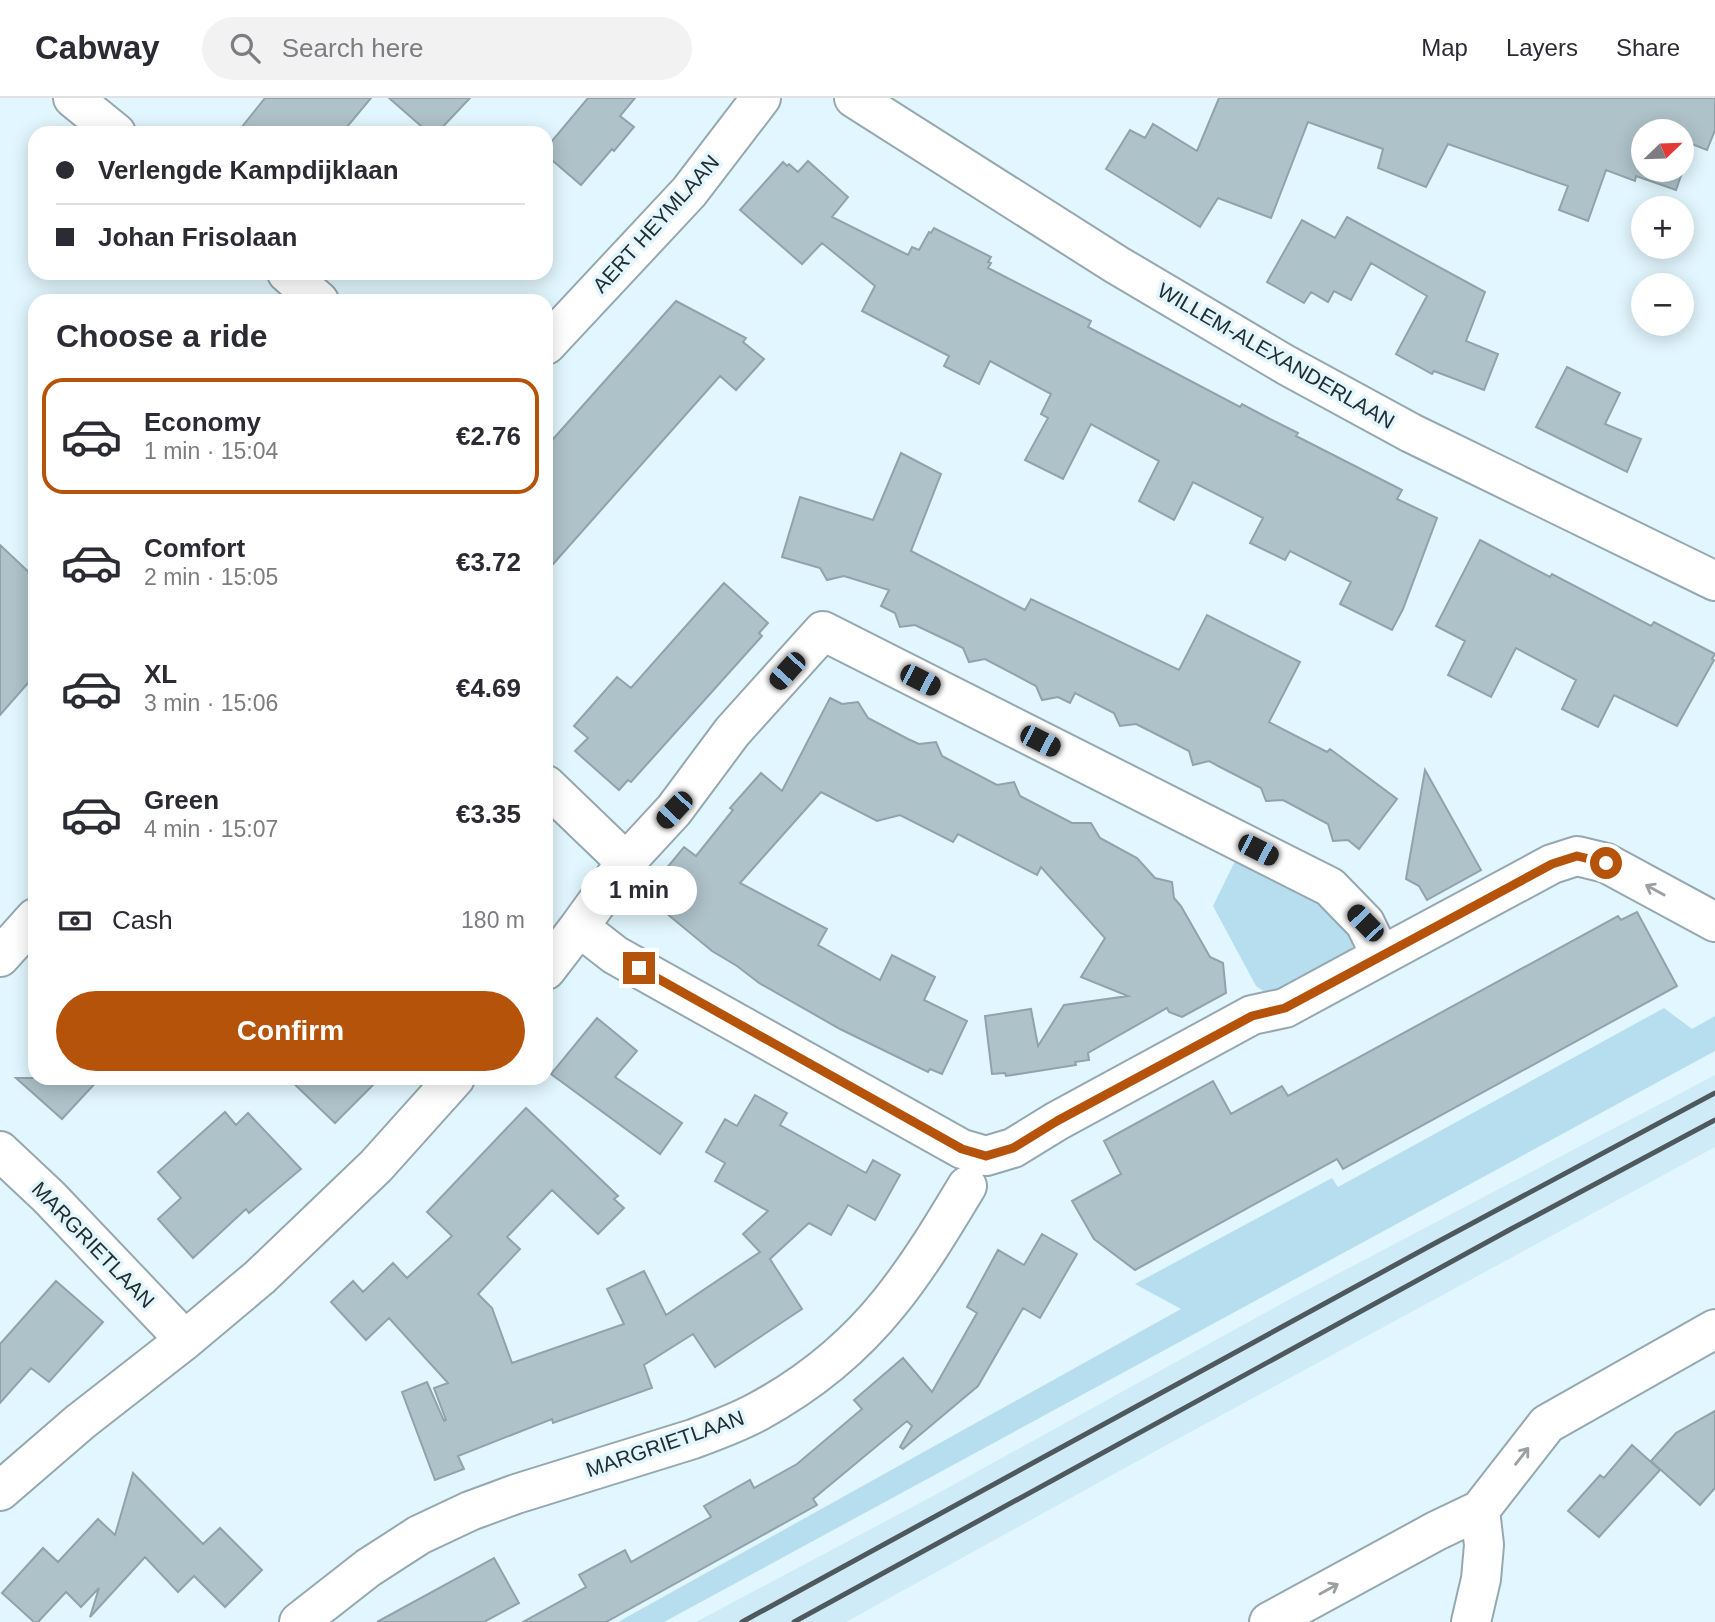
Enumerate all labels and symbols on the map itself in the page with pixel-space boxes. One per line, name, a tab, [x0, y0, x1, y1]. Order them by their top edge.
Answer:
north arrow	[1631, 119, 1694, 182]
street label: AERT HEYMLAAN	[588, 150, 723, 297]
street label: WILLEM-ALEXANDERLAAN	[1154, 278, 1399, 433]
car	[766, 648, 809, 694]
car	[897, 661, 944, 699]
car	[1017, 722, 1064, 760]
car	[652, 787, 697, 833]
car	[1235, 831, 1282, 869]
route start	[1590, 847, 1622, 879]
callout: 1 min	[581, 866, 697, 916]
one-way arrow	[1645, 883, 1666, 896]
car	[1343, 901, 1388, 945]
route end	[623, 952, 655, 984]
street label: MARGRIETLAAN	[28, 1177, 159, 1312]
street label: MARGRIETLAAN	[583, 1406, 747, 1481]
one-way arrow	[1515, 1447, 1530, 1466]
one-way arrow	[1318, 1582, 1339, 1595]

